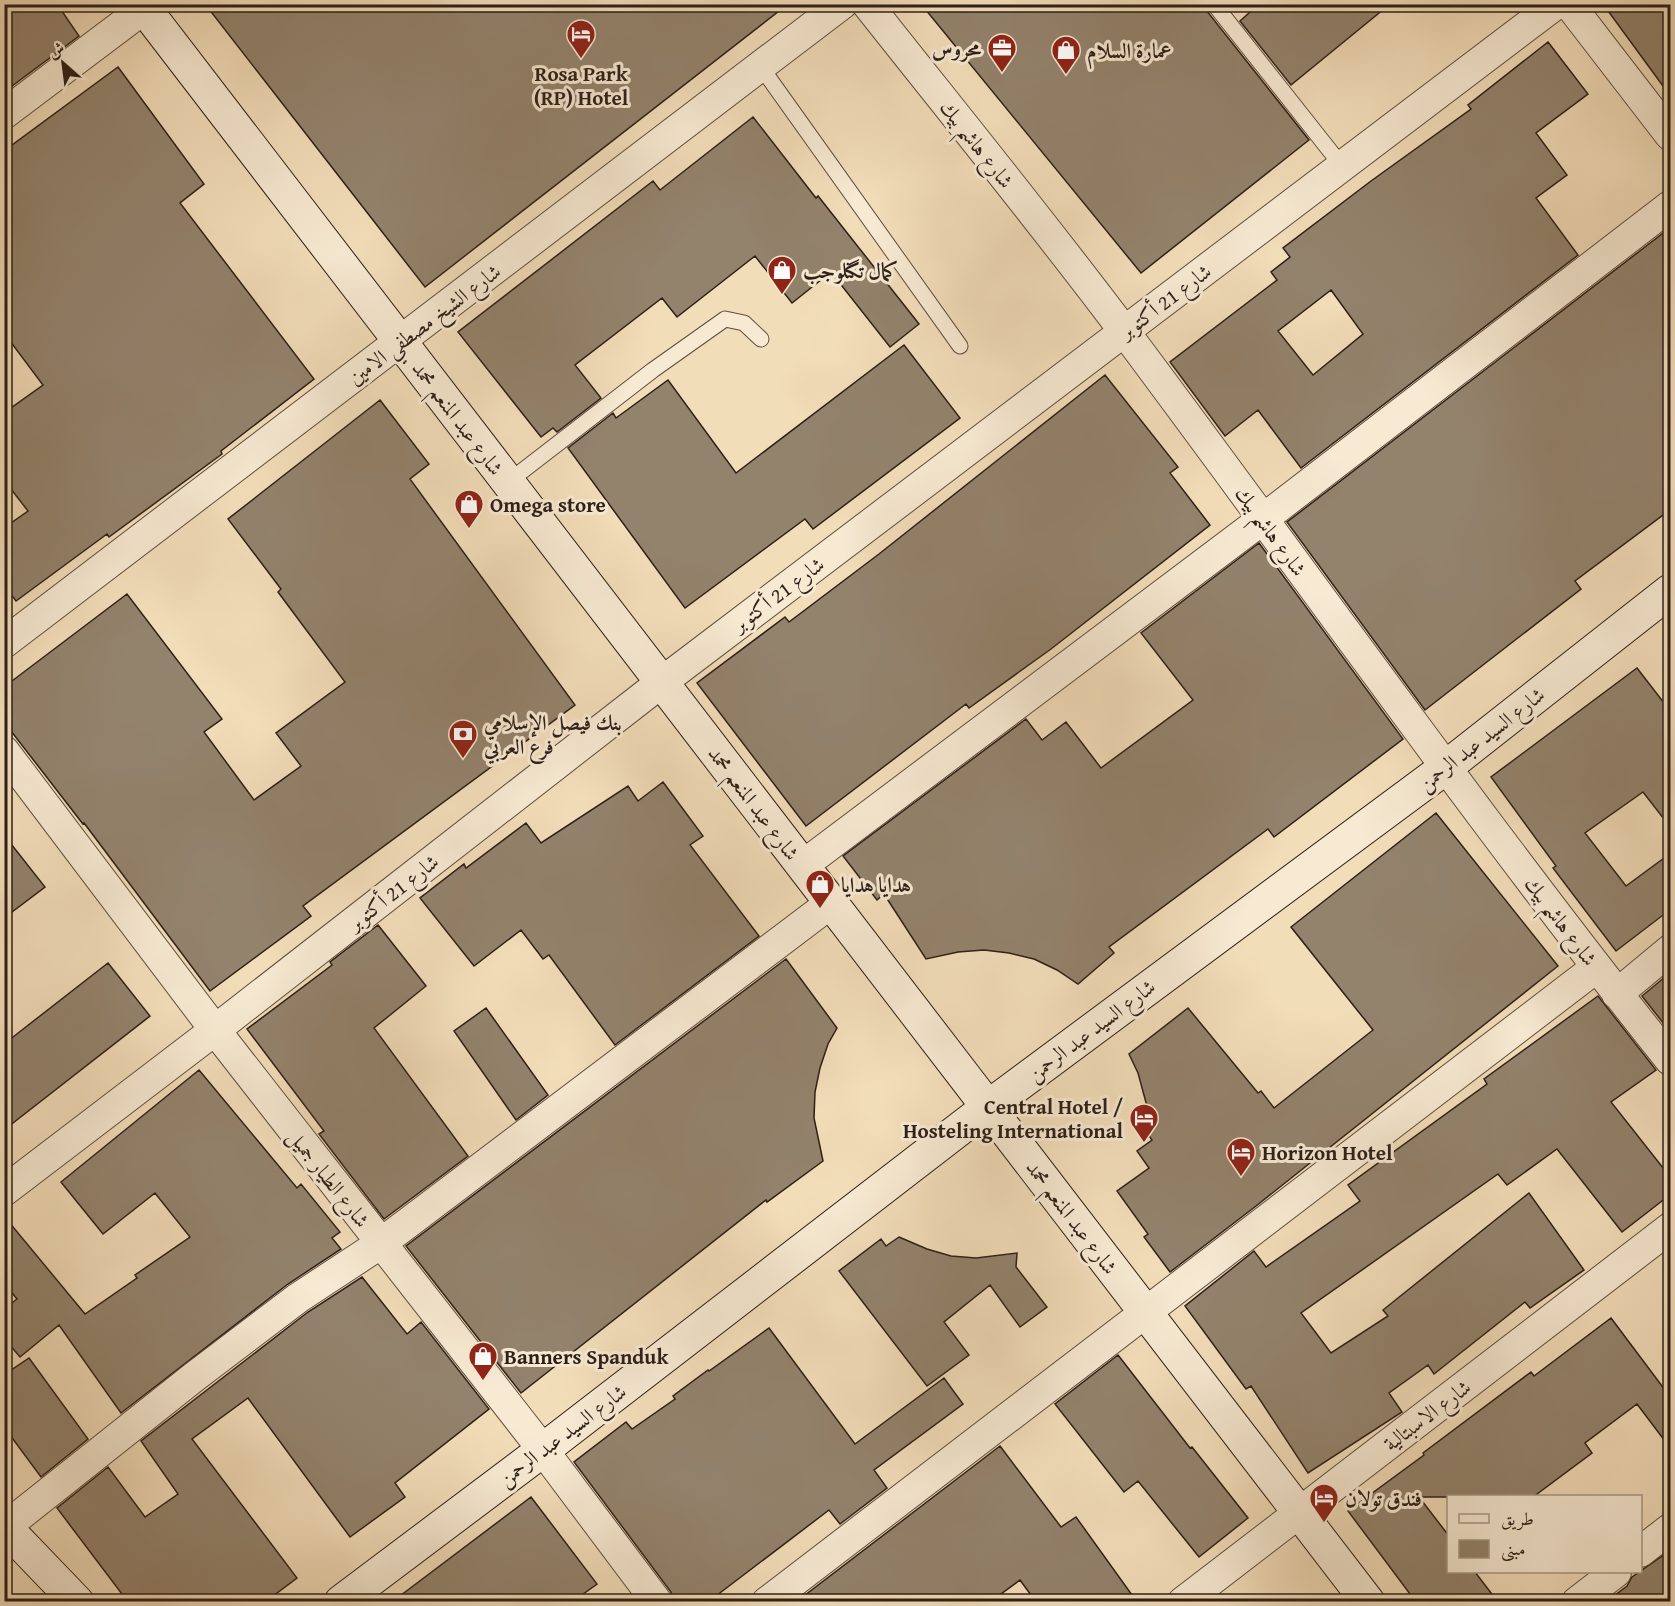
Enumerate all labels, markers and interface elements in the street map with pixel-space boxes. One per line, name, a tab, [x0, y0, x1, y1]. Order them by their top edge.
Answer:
hotel icon: Rosa Park (RP) Hotel	[565, 18, 597, 60]
office icon: محروس	[986, 32, 1018, 74]
north arrow	[33, 33, 93, 93]
place label: محروس	[932, 33, 982, 64]
shop icon: عمارة السلام	[1050, 34, 1082, 76]
text: ش	[43, 35, 69, 64]
place label: عمارة السلام	[1087, 35, 1172, 70]
place label: Rosa Park (RP) Hotel	[534, 58, 629, 113]
street label: شارع هاشم بيك	[928, 93, 1022, 199]
shop icon: كمال تگنلوجب	[766, 254, 798, 296]
place label: كمال تگنلوجب	[803, 255, 898, 286]
street label: شارع الشيخ مصطفي الامين	[341, 256, 510, 396]
street label: شارع 21 أكتوبر	[1111, 256, 1220, 350]
street label: شارع عبد المنعم محمد	[401, 354, 511, 485]
street label: شارع هاشم بيك	[1223, 479, 1314, 586]
shop icon: Omega store	[453, 488, 485, 530]
place label: Omega store	[490, 489, 606, 520]
street label: شارع 21 أكتوبر	[724, 549, 833, 643]
street label: شارع السيد عبد الرحمن	[1411, 679, 1553, 801]
place label: بنك فيصل الإسلامي فرع العربي	[483, 707, 622, 765]
bank icon: بنك فيصل الإسلامي فرع العربي	[447, 718, 479, 760]
street label: شارع عبد المنعم محمد	[697, 739, 807, 870]
street label: شارع 21 أكتوبر	[339, 846, 447, 941]
shop icon: هدايا هدايا	[804, 868, 836, 910]
place label: هدايا هدايا	[841, 869, 911, 900]
street label: شارع هاشم بيك	[1512, 870, 1605, 976]
street label: شارع السيد عبد الرحمن	[1020, 971, 1164, 1091]
place label: Central Hotel / Hosteling International	[903, 1091, 1123, 1146]
hotel icon: Central Hotel / Hosteling International	[1128, 1102, 1160, 1144]
street label: شارع الطيار جميل	[278, 1122, 377, 1236]
hotel icon: Horizon Hotel	[1225, 1136, 1257, 1178]
place label: Horizon Hotel	[1262, 1137, 1393, 1168]
street label: شارع عبد المنعم محمد	[1015, 1153, 1125, 1284]
shop icon: Banners Spanduk	[467, 1340, 499, 1382]
place label: Banners Spanduk	[504, 1341, 669, 1372]
street label: شارع الاسبتالية	[1377, 1372, 1479, 1461]
street label: شارع السيد عبد الرحمن	[491, 1376, 635, 1496]
hotel icon: فندق تولان	[1308, 1482, 1340, 1524]
place label: فندق تولان	[1345, 1483, 1422, 1514]
legend	[1447, 1495, 1642, 1573]
text: طريق	[1501, 1505, 1534, 1532]
text: مبنى	[1501, 1535, 1526, 1562]

